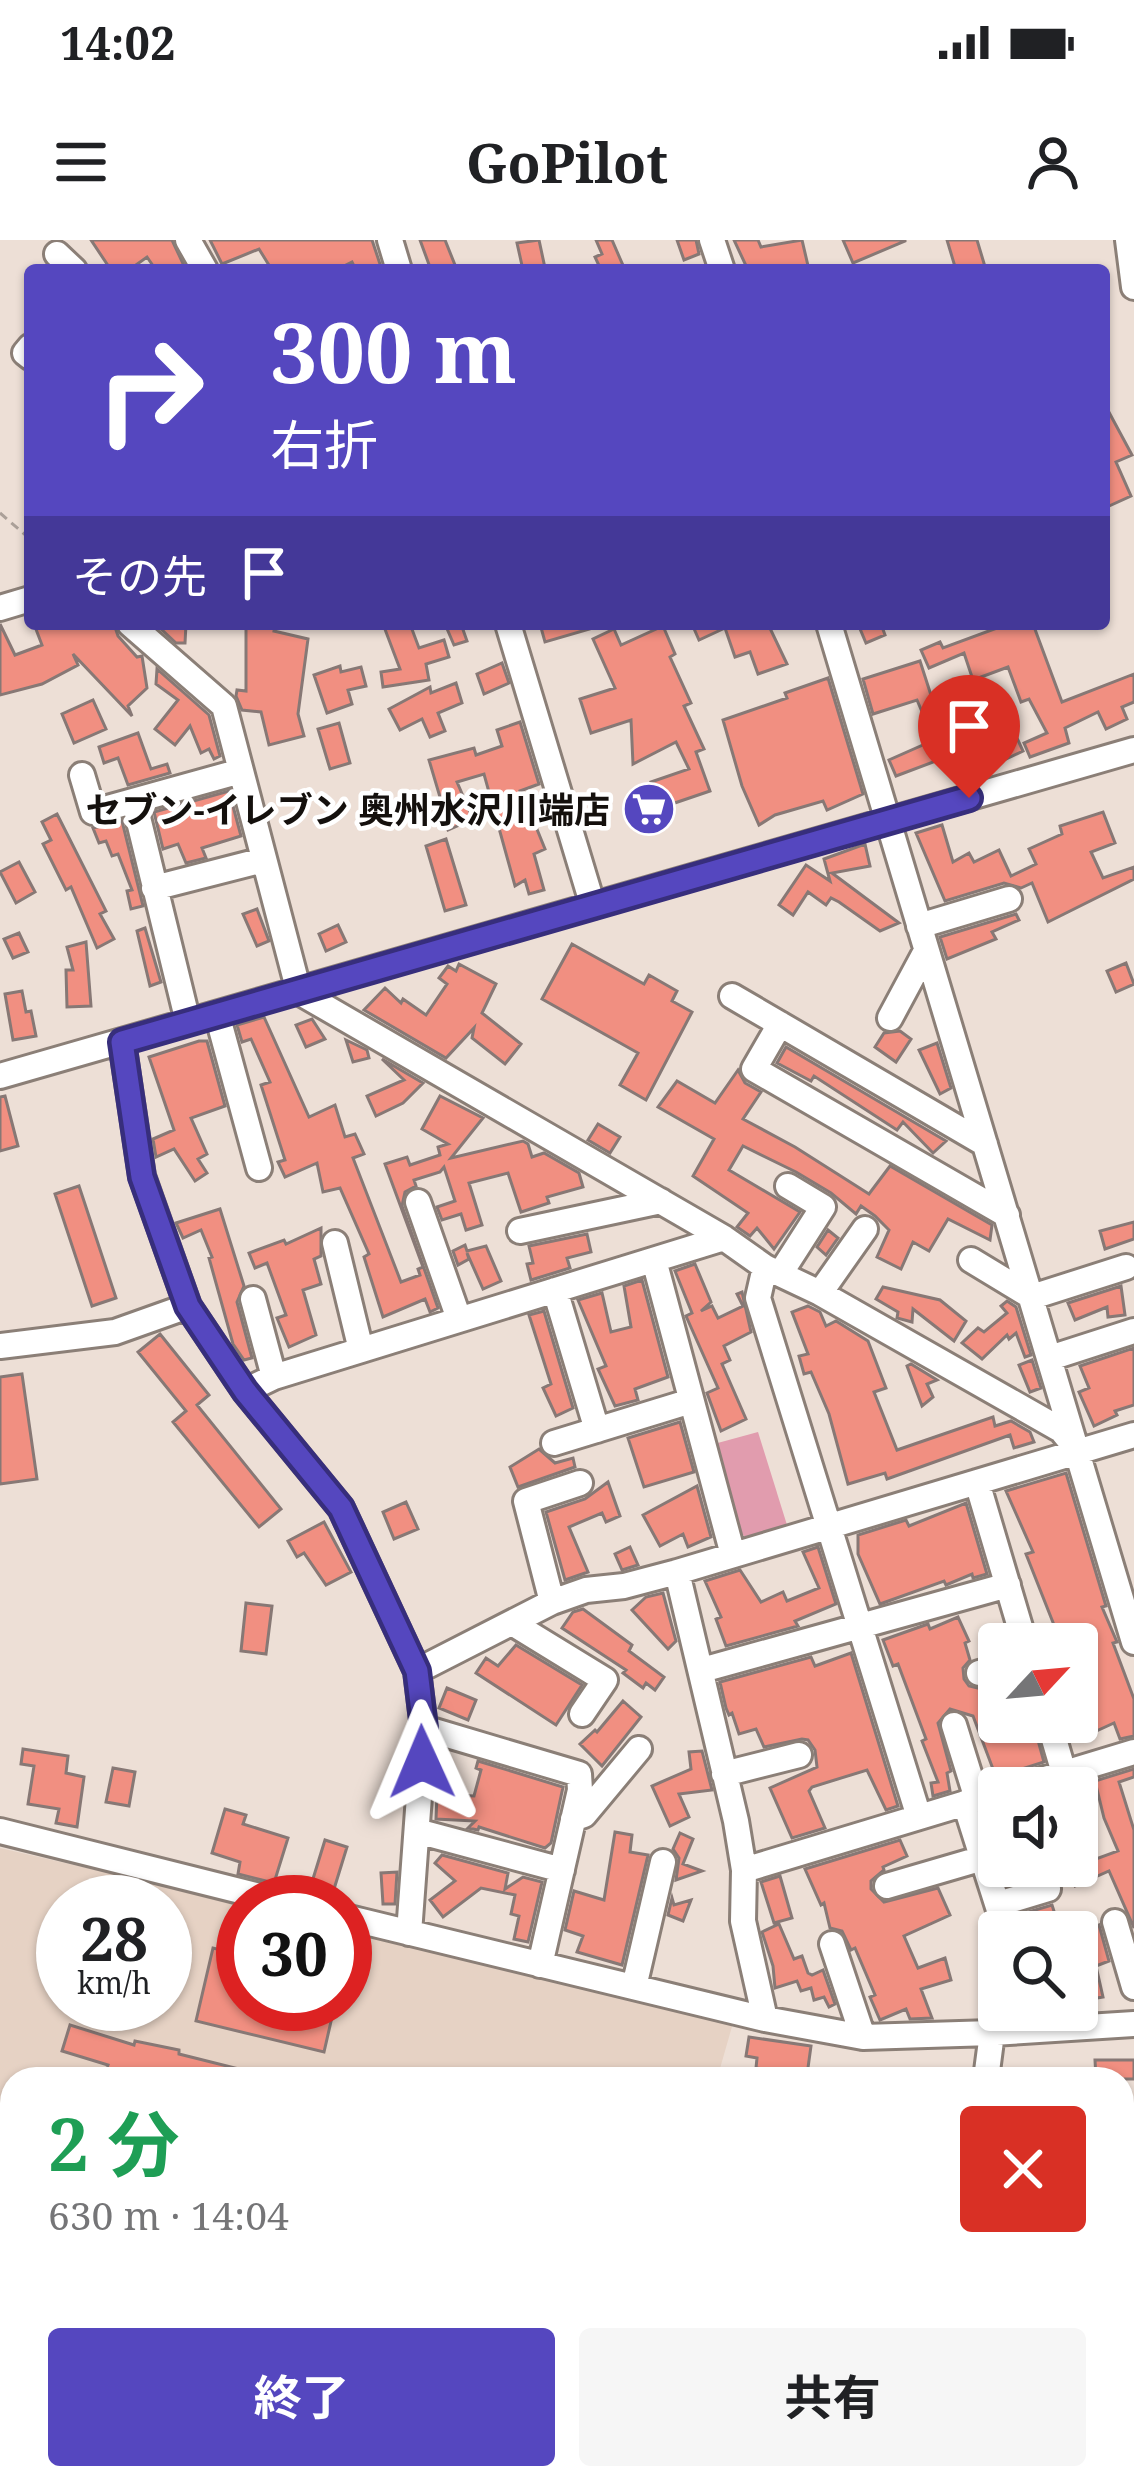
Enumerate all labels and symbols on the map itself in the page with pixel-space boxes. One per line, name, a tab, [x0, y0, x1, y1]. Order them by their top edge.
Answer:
pin	[918, 675, 1020, 798]
supermarket icon: セブン-イレブン 奥州水沢川端店	[621, 781, 677, 837]
place label: セブン-イレブン 奥州水沢川端店	[85, 785, 610, 834]
north arrow	[978, 1623, 1098, 1743]
position arrow	[359, 1699, 485, 1825]
speed limit sign: 30	[216, 1875, 372, 2031]

